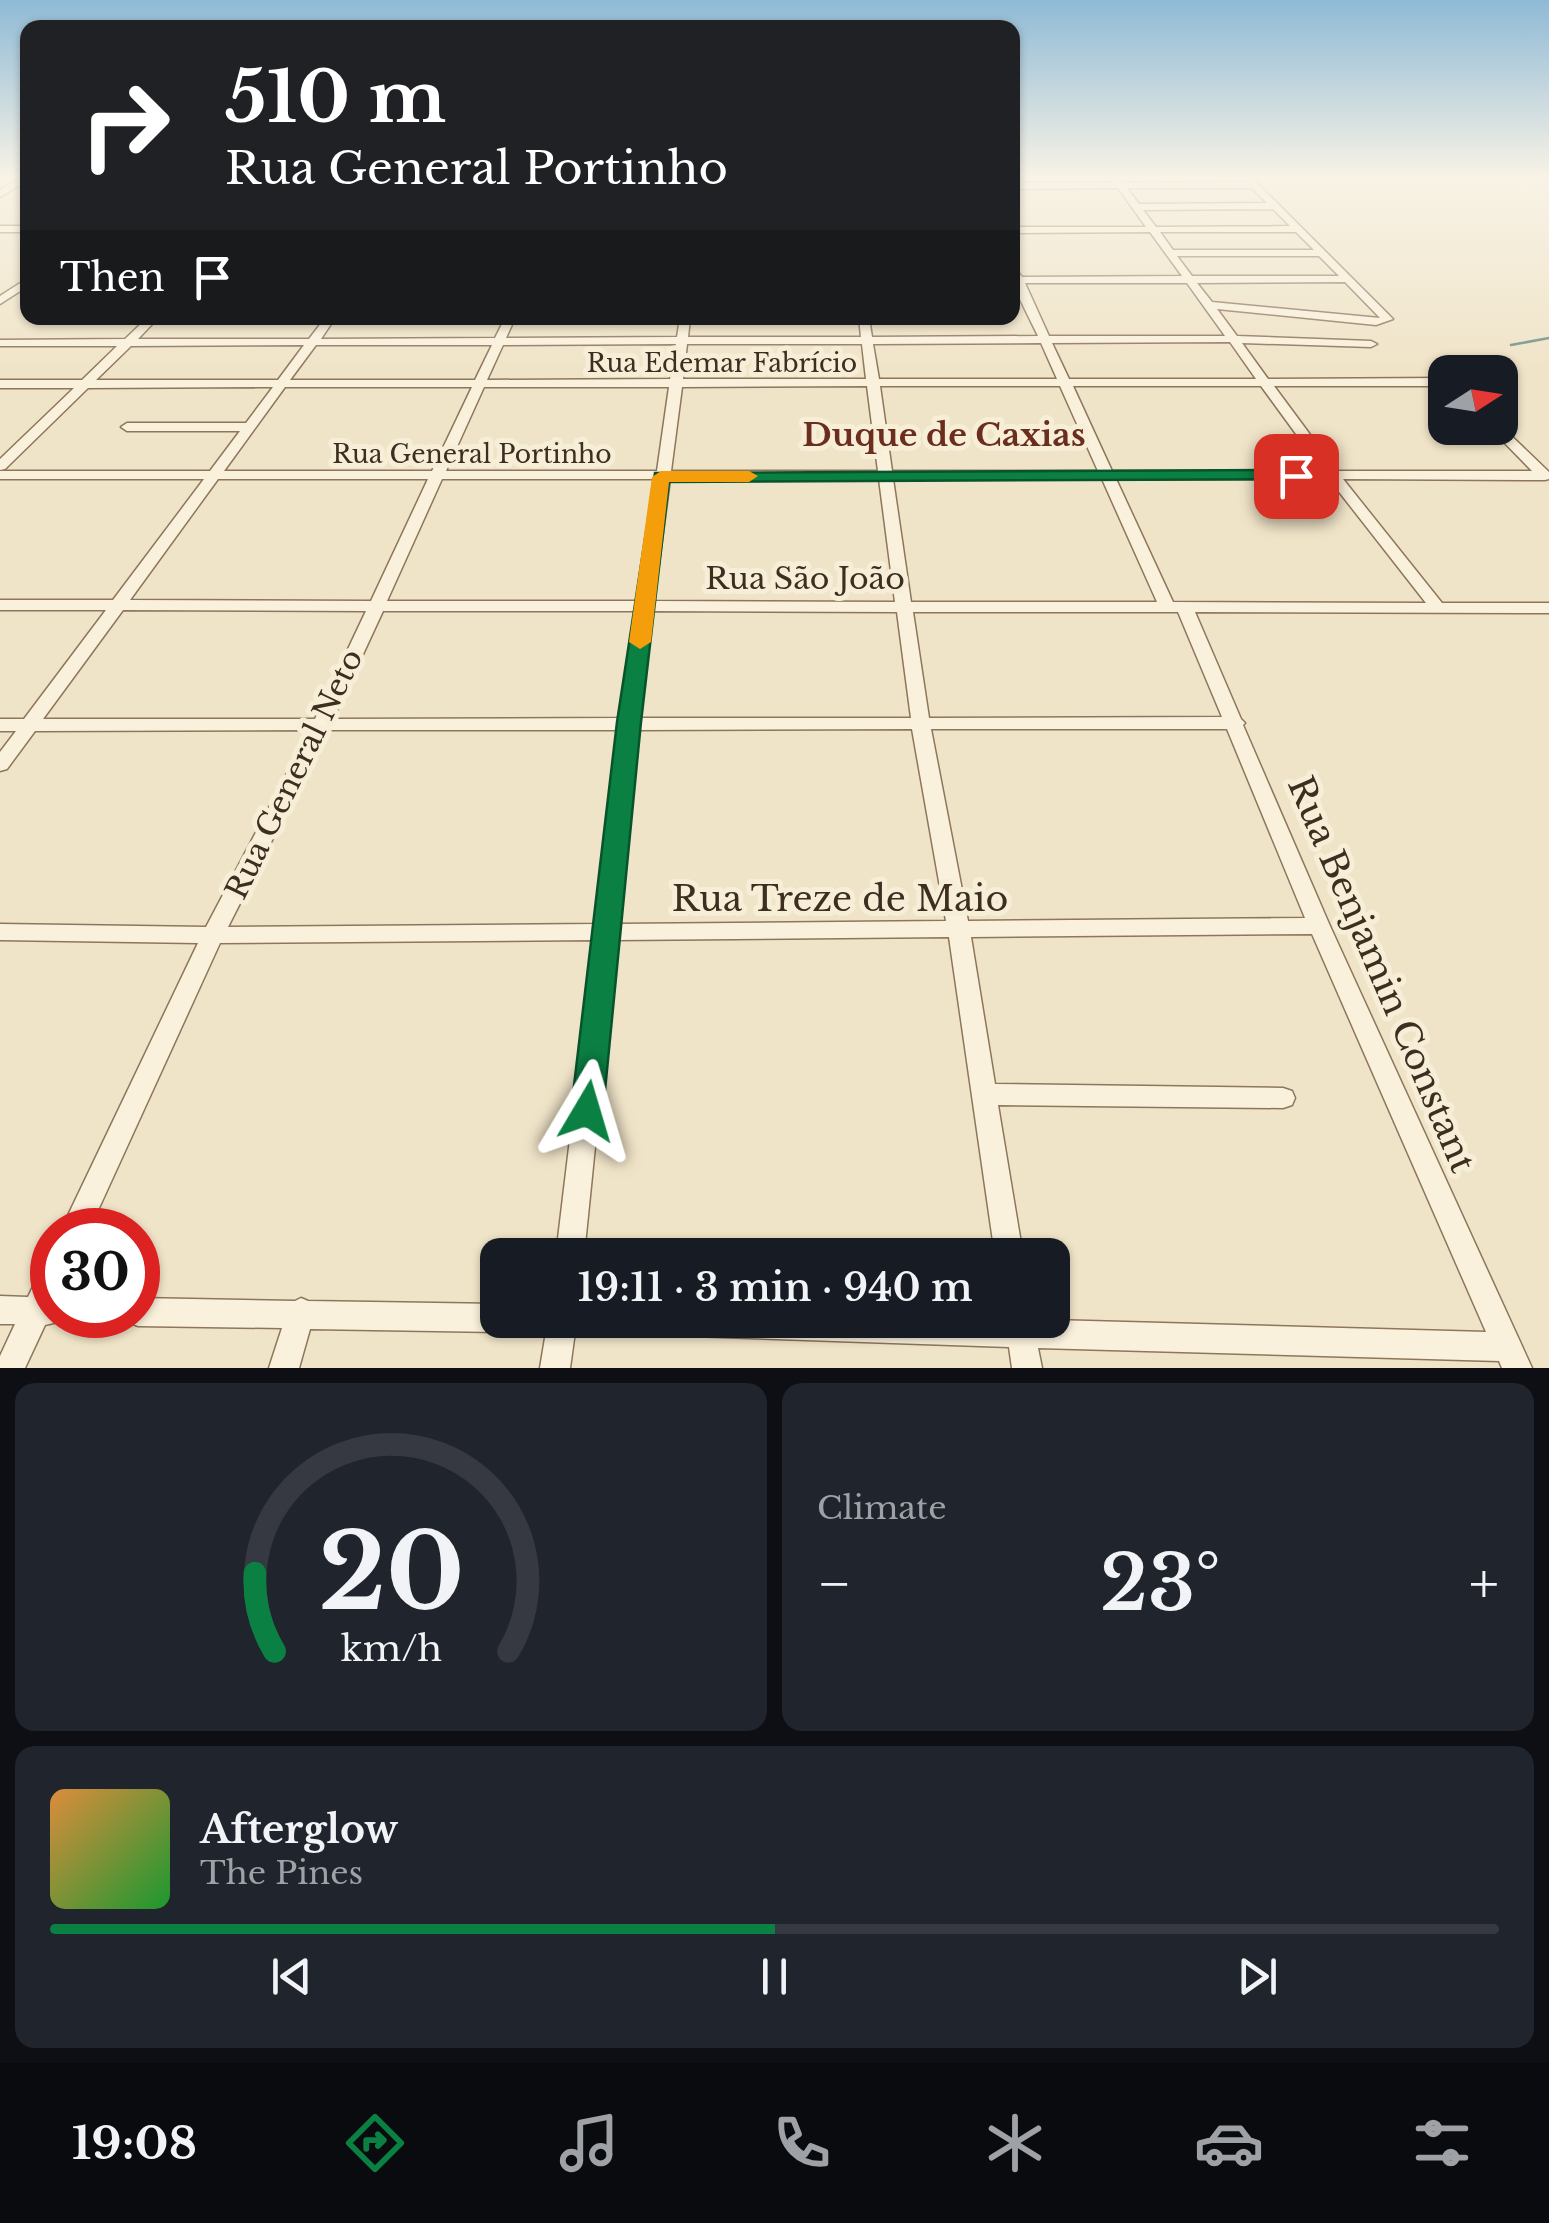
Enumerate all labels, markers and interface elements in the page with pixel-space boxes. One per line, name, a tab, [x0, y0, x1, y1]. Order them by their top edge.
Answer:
text: 510 m	[225, 54, 446, 141]
icon: right	[60, 60, 190, 190]
text: Rua General Portinho	[225, 140, 728, 196]
icon: arrive	[185, 250, 240, 305]
text: Then	[60, 254, 165, 301]
street label: Rua Edemar Fabrício	[587, 348, 857, 379]
north arrow	[1428, 355, 1518, 445]
map controls	[1428, 355, 1518, 445]
district label: Duque de Caxias	[802, 415, 1086, 455]
pin	[1254, 434, 1339, 519]
street label: Rua General Portinho	[332, 439, 612, 470]
icon: arrive	[1269, 449, 1324, 504]
street label: Rua São João	[705, 560, 905, 597]
street label: Rua General Neto	[217, 643, 371, 905]
street label: Rua Benjamin Constant	[1279, 770, 1485, 1178]
street label: Rua Treze de Maio	[672, 877, 1008, 920]
position arrow	[535, 1059, 639, 1163]
speed limit sign: 30	[30, 1208, 160, 1338]
text: 19:11 · 3 min · 940 m	[577, 1264, 973, 1311]
text: Climate	[817, 1488, 946, 1528]
text: 20	[318, 1508, 464, 1637]
text: 23°	[1100, 1537, 1221, 1630]
text: −	[817, 1550, 852, 1618]
text: +	[1469, 1550, 1499, 1618]
text: km/h	[340, 1626, 442, 1671]
text: Afterglow	[200, 1806, 398, 1853]
text: The Pines	[200, 1853, 363, 1893]
icon: previous	[264, 1949, 319, 2004]
icon: pause	[747, 1949, 802, 2004]
icon: next	[1230, 1949, 1285, 2004]
icon: directions	[340, 2108, 410, 2178]
icon: music	[554, 2108, 624, 2178]
icon: phone	[767, 2108, 837, 2178]
icon: climate	[980, 2108, 1050, 2178]
icon: car	[1194, 2108, 1264, 2178]
icon: filters	[1407, 2108, 1477, 2178]
text: 19:08	[72, 2115, 197, 2171]

